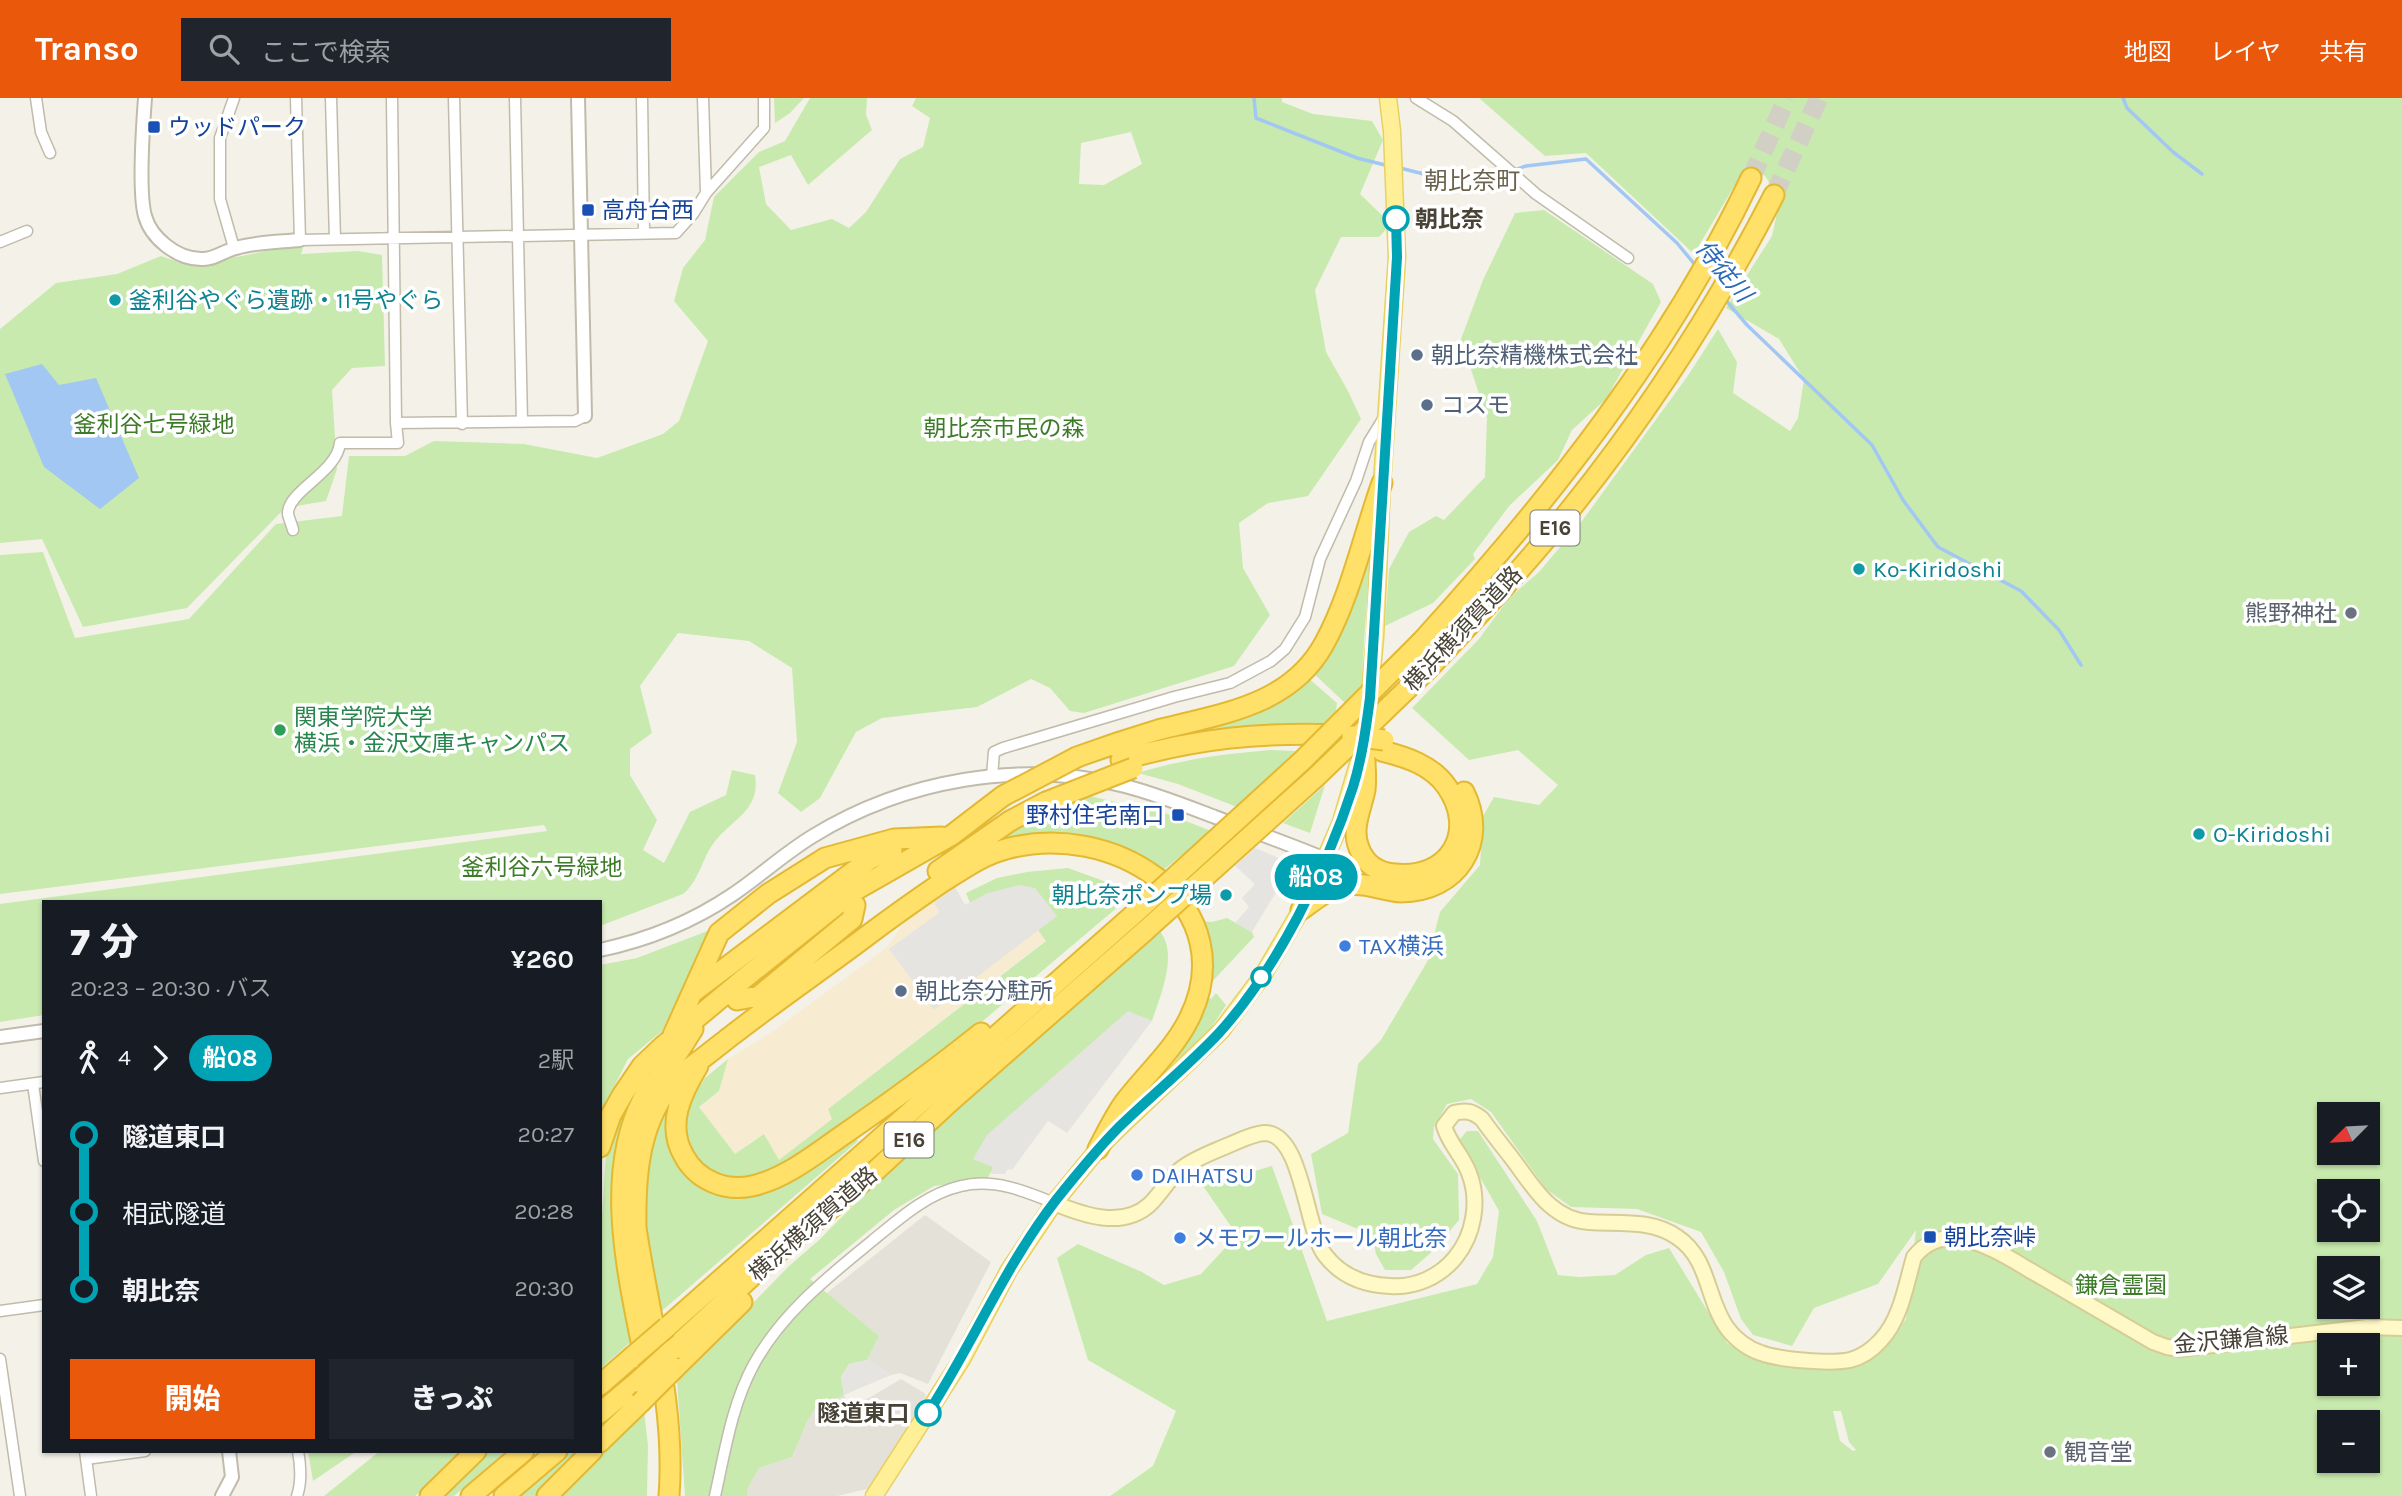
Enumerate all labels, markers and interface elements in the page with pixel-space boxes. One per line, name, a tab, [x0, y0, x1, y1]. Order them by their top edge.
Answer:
search box	[181, 18, 671, 81]
text: Transo	[35, 30, 139, 68]
icon: search	[205, 30, 243, 68]
text: ここで検索	[261, 37, 391, 68]
text: 地図	[2124, 38, 2172, 66]
text: レイヤ	[2210, 38, 2281, 66]
text: 共有	[2319, 38, 2367, 66]
place label: ウッドパーク	[168, 114, 306, 141]
marker: ウッドパーク	[146, 119, 162, 135]
district label: 朝比奈町	[1424, 167, 1520, 195]
place label: 高舟台西	[602, 197, 694, 224]
marker: 高舟台西	[580, 202, 596, 218]
marker: 朝比奈	[1383, 206, 1409, 232]
place label: 朝比奈	[1415, 206, 1484, 233]
water label: 侍従川	[1690, 234, 1760, 310]
place label: 釜利谷やぐら遺跡・11号やぐら	[129, 287, 443, 314]
marker: 釜利谷やぐら遺跡・11号やぐら	[107, 292, 123, 308]
place label: 朝比奈精機株式会社	[1431, 342, 1638, 369]
marker: 朝比奈精機株式会社	[1409, 347, 1425, 363]
place label: コスモ	[1441, 392, 1510, 419]
marker: コスモ	[1419, 397, 1435, 413]
park label: 釜利谷七号緑地	[74, 411, 235, 438]
park label: 朝比奈市民の森	[924, 415, 1085, 442]
road number: E16	[1530, 510, 1580, 546]
place label: Ko-Kiridoshi	[1873, 556, 2003, 583]
street label: 横浜横須賀道路	[1398, 561, 1528, 697]
marker: Ko-Kiridoshi	[1851, 561, 1867, 577]
place label: 熊野神社	[2245, 600, 2337, 627]
marker: 熊野神社	[2343, 605, 2359, 621]
place label: 関東学院大学 横浜・金沢文庫キャンパス	[294, 704, 570, 757]
marker: 関東学院大学 横浜・金沢文庫キャンパス	[272, 722, 288, 738]
place label: 野村住宅南口	[1026, 802, 1164, 829]
marker: 野村住宅南口	[1170, 807, 1186, 823]
place label: O-Kiridoshi	[2213, 821, 2331, 848]
marker: O-Kiridoshi	[2191, 826, 2207, 842]
park label: 釜利谷六号緑地	[462, 854, 623, 881]
line badge: 船08	[1276, 854, 1356, 900]
text: 船08	[1289, 863, 1343, 891]
place label: 朝比奈ポンプ場	[1052, 882, 1212, 909]
marker: 朝比奈ポンプ場	[1218, 887, 1234, 903]
text: 7 分	[70, 920, 138, 965]
place label: TAX横浜	[1359, 933, 1444, 960]
marker: TAX横浜	[1337, 938, 1353, 954]
text: ¥260	[511, 944, 574, 975]
unlabelled marker	[1251, 967, 1271, 987]
text: 20:23 – 20:30 · バス	[70, 975, 272, 1002]
place label: 朝比奈分駐所	[915, 978, 1053, 1005]
marker: 朝比奈分駐所	[893, 983, 909, 999]
icon: walk	[70, 1039, 108, 1077]
icon: forward	[141, 1039, 179, 1077]
text: 4	[118, 1044, 131, 1071]
text: 船08	[203, 1044, 258, 1072]
text: 2駅	[538, 1047, 574, 1074]
north arrow	[2317, 1102, 2380, 1166]
map controls	[2317, 1102, 2380, 1473]
text: 20:27	[518, 1121, 574, 1148]
text: 隧道東口	[122, 1122, 226, 1153]
road number: E16	[884, 1122, 934, 1158]
street label: 横浜横須賀道路	[743, 1161, 883, 1287]
place label: DAIHATSU	[1151, 1162, 1254, 1189]
marker: DAIHATSU	[1129, 1167, 1145, 1183]
button: locate	[2317, 1179, 2380, 1242]
text: 20:28	[514, 1198, 574, 1225]
text: 相武隧道	[122, 1199, 226, 1230]
place label: 朝比奈峠	[1944, 1224, 2036, 1251]
place label: メモワールホール朝比奈	[1194, 1225, 1447, 1252]
marker: 朝比奈峠	[1922, 1229, 1938, 1245]
marker: メモワールホール朝比奈	[1172, 1230, 1188, 1246]
button: layers	[2317, 1256, 2380, 1319]
park label: 鎌倉霊園	[2075, 1272, 2167, 1299]
text: 20:30	[514, 1275, 574, 1302]
text: 朝比奈	[122, 1276, 200, 1307]
street label: 金沢鎌倉線	[2173, 1322, 2289, 1358]
button: +	[2317, 1333, 2380, 1396]
button: 開始	[70, 1359, 315, 1439]
button: きっぷ	[329, 1359, 574, 1439]
place label: 隧道東口	[817, 1400, 909, 1427]
marker: 隧道東口	[915, 1400, 941, 1426]
button: −	[2317, 1410, 2380, 1473]
place label: 観音堂	[2064, 1439, 2133, 1466]
marker: 観音堂	[2042, 1444, 2058, 1460]

